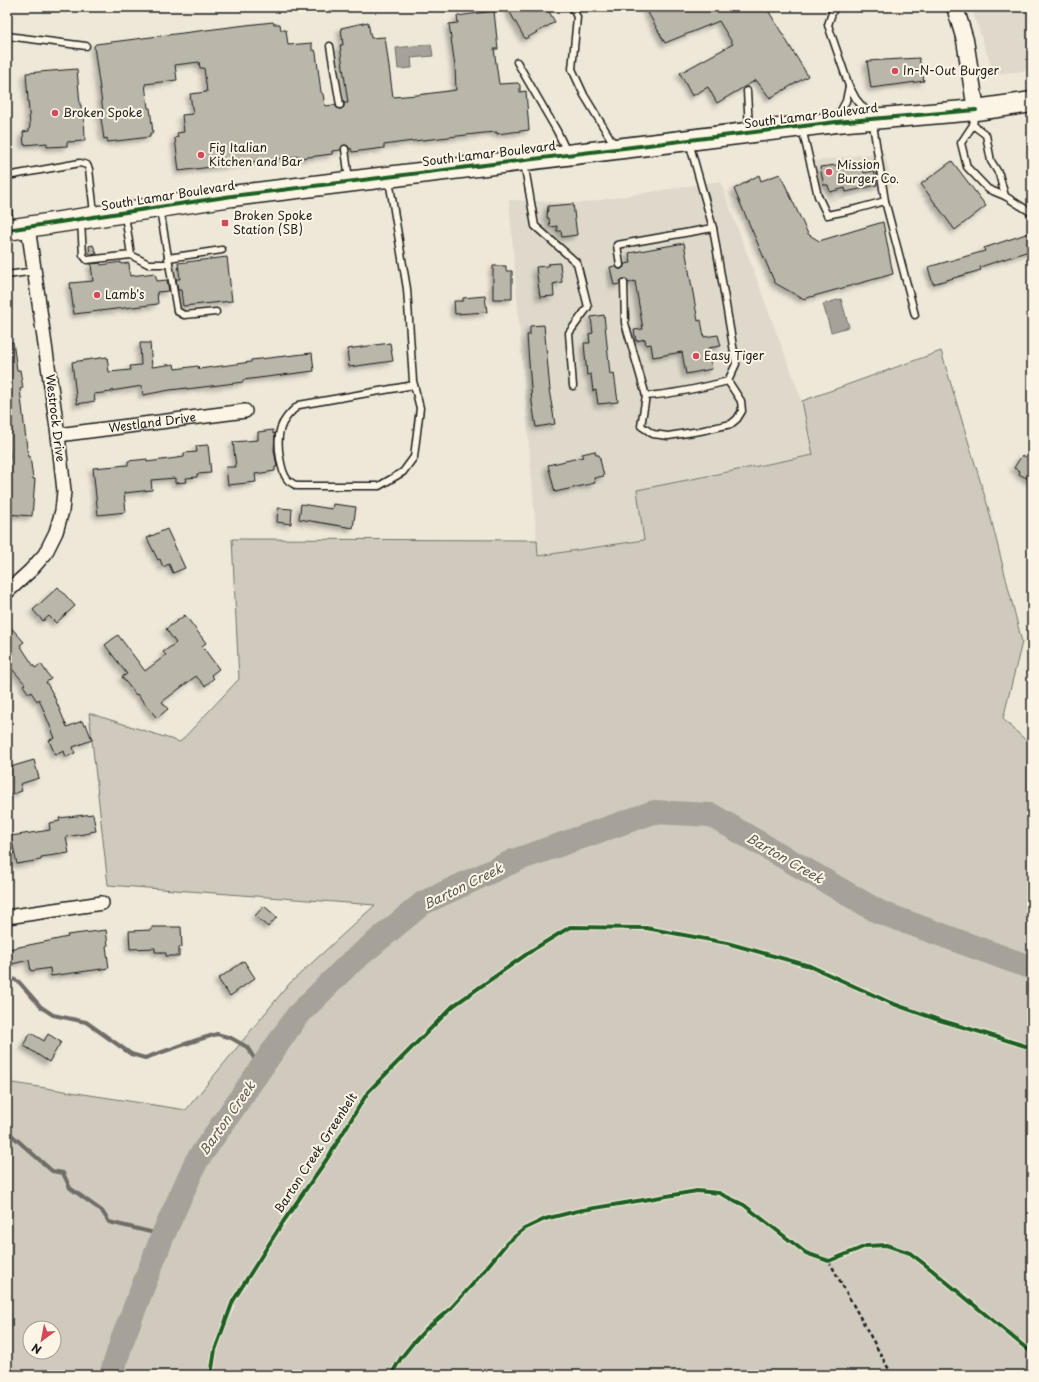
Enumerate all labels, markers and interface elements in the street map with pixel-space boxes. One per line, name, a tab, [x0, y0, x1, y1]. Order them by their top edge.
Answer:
place label: In-N-Out Burger	[903, 61, 1000, 79]
marker: In-N-Out Burger	[890, 66, 900, 76]
street label: South Lamar Boulevard	[743, 98, 879, 132]
place label: Broken Spoke	[63, 103, 142, 121]
marker: Broken Spoke	[50, 108, 60, 118]
street label: South Lamar Boulevard	[421, 136, 557, 170]
place label: Fig Italian Kitchen and Bar	[209, 138, 303, 170]
marker: Fig Italian Kitchen and Bar	[196, 150, 206, 160]
place label: Mission Burger Co.	[837, 155, 899, 187]
marker: Mission Burger Co.	[824, 167, 834, 177]
street label: South Lamar Boulevard	[100, 175, 236, 214]
place label: Broken Spoke Station (SB)	[233, 206, 312, 238]
marker: Broken Spoke Station (SB)	[220, 218, 230, 228]
place label: Lamb's	[105, 285, 145, 303]
marker: Lamb's	[92, 290, 102, 300]
place label: Easy Tiger	[704, 346, 765, 364]
marker: Easy Tiger	[691, 351, 701, 361]
street label: Westrock Drive	[42, 373, 70, 463]
street label: Westland Drive	[107, 407, 197, 436]
water label: Barton Creek	[743, 828, 828, 888]
water label: Barton Creek	[420, 858, 507, 913]
water label: Barton Creek	[194, 1076, 260, 1158]
street label: Barton Creek Greenbelt	[269, 1089, 361, 1216]
north arrow	[22, 1320, 62, 1360]
text: N	[28, 1339, 45, 1358]

